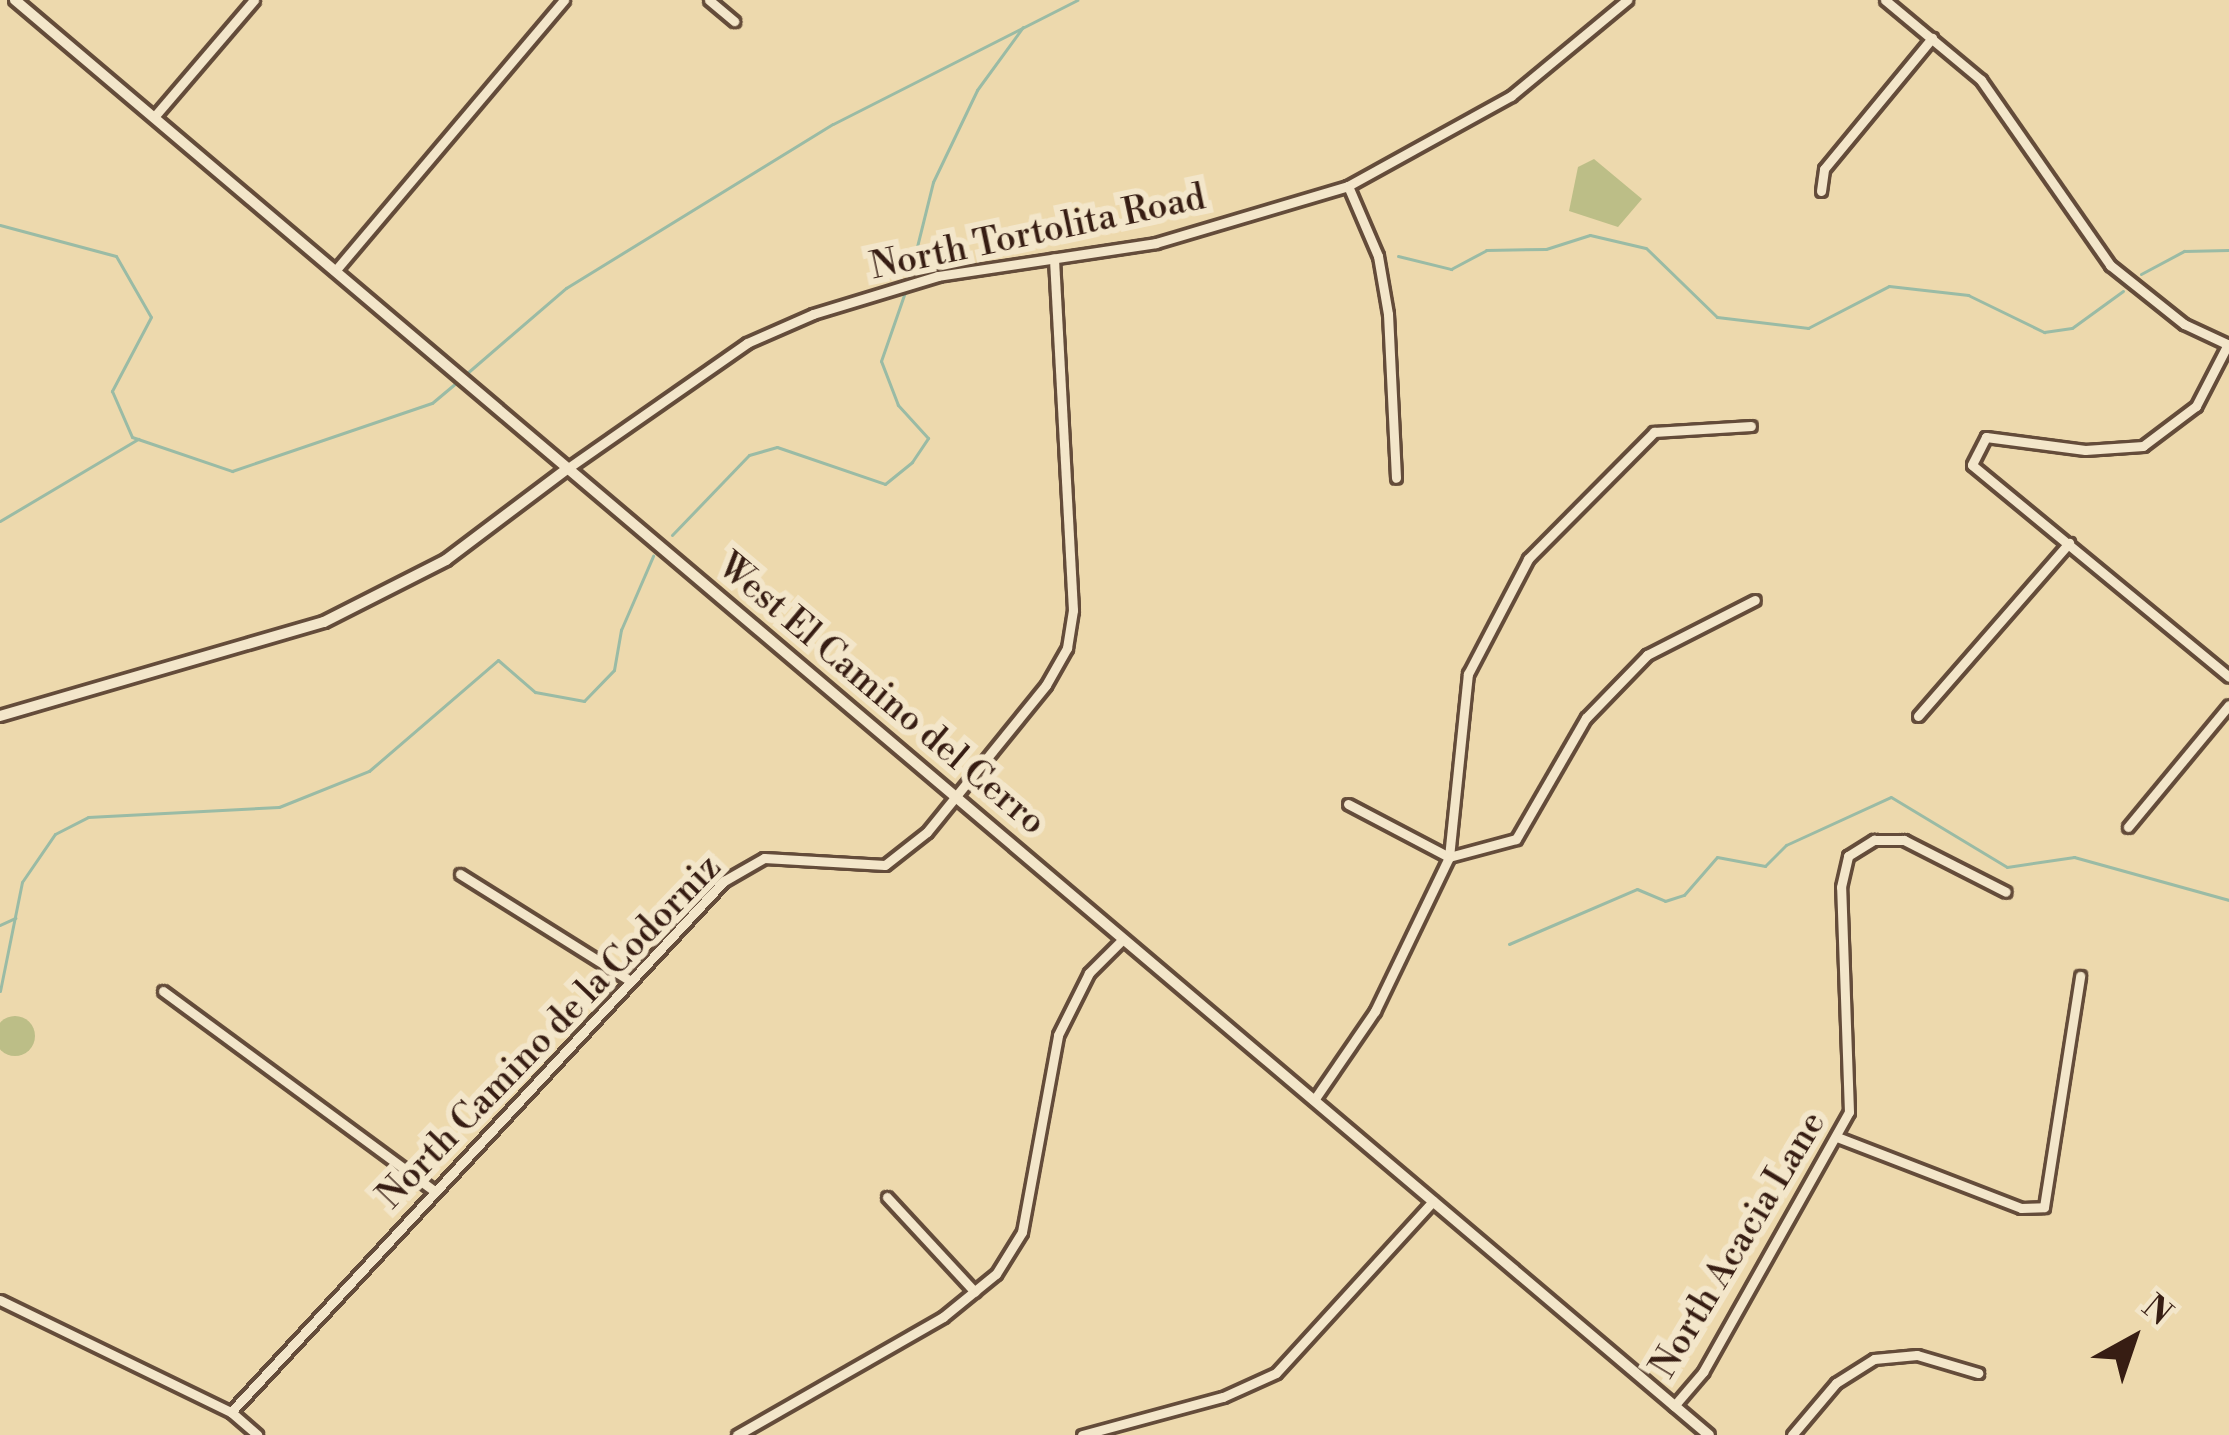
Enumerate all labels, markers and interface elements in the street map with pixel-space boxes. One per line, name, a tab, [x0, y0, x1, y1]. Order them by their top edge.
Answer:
street label: North Tortolita Road	[867, 176, 1209, 290]
street label: West El Camino del Cerro	[708, 545, 1054, 845]
street label: North Camino de la Codorniz	[369, 846, 731, 1218]
street label: North Acacia Lane	[1643, 1104, 1835, 1386]
north arrow	[2073, 1279, 2193, 1399]
text: N	[2133, 1287, 2180, 1335]

